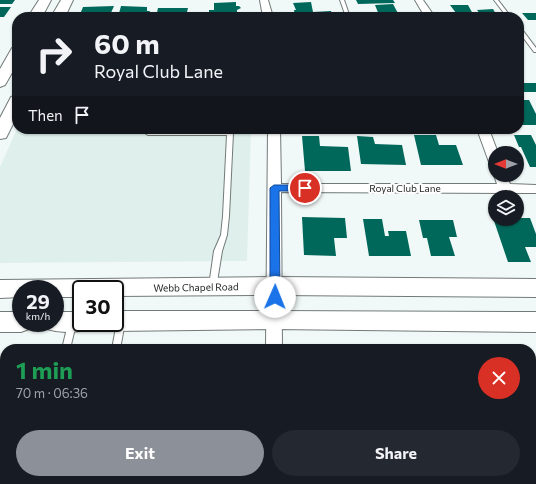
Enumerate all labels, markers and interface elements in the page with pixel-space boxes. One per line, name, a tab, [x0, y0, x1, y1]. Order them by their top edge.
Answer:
text: 60 m	[94, 26, 160, 60]
icon: right	[28, 28, 80, 80]
text: Royal Club Lane	[94, 60, 223, 82]
icon: arrive	[71, 104, 93, 126]
text: Then	[28, 106, 63, 124]
north arrow	[488, 146, 524, 182]
map controls	[488, 146, 524, 226]
pin	[288, 171, 322, 205]
icon: arrive	[294, 177, 316, 199]
street label: Royal Club Lane	[369, 182, 441, 194]
button: layers	[488, 190, 524, 226]
position arrow	[254, 276, 296, 318]
speed limit sign: 30	[72, 280, 124, 332]
street label: Webb Chapel Road	[153, 280, 239, 294]
text: 29	[26, 289, 50, 313]
text: km/h	[26, 310, 50, 322]
text: 1 min	[16, 355, 73, 384]
button: close	[478, 357, 520, 399]
text: 70 m · 06:36	[16, 385, 88, 401]
button: Exit	[16, 430, 264, 476]
button: Share	[272, 430, 520, 476]

